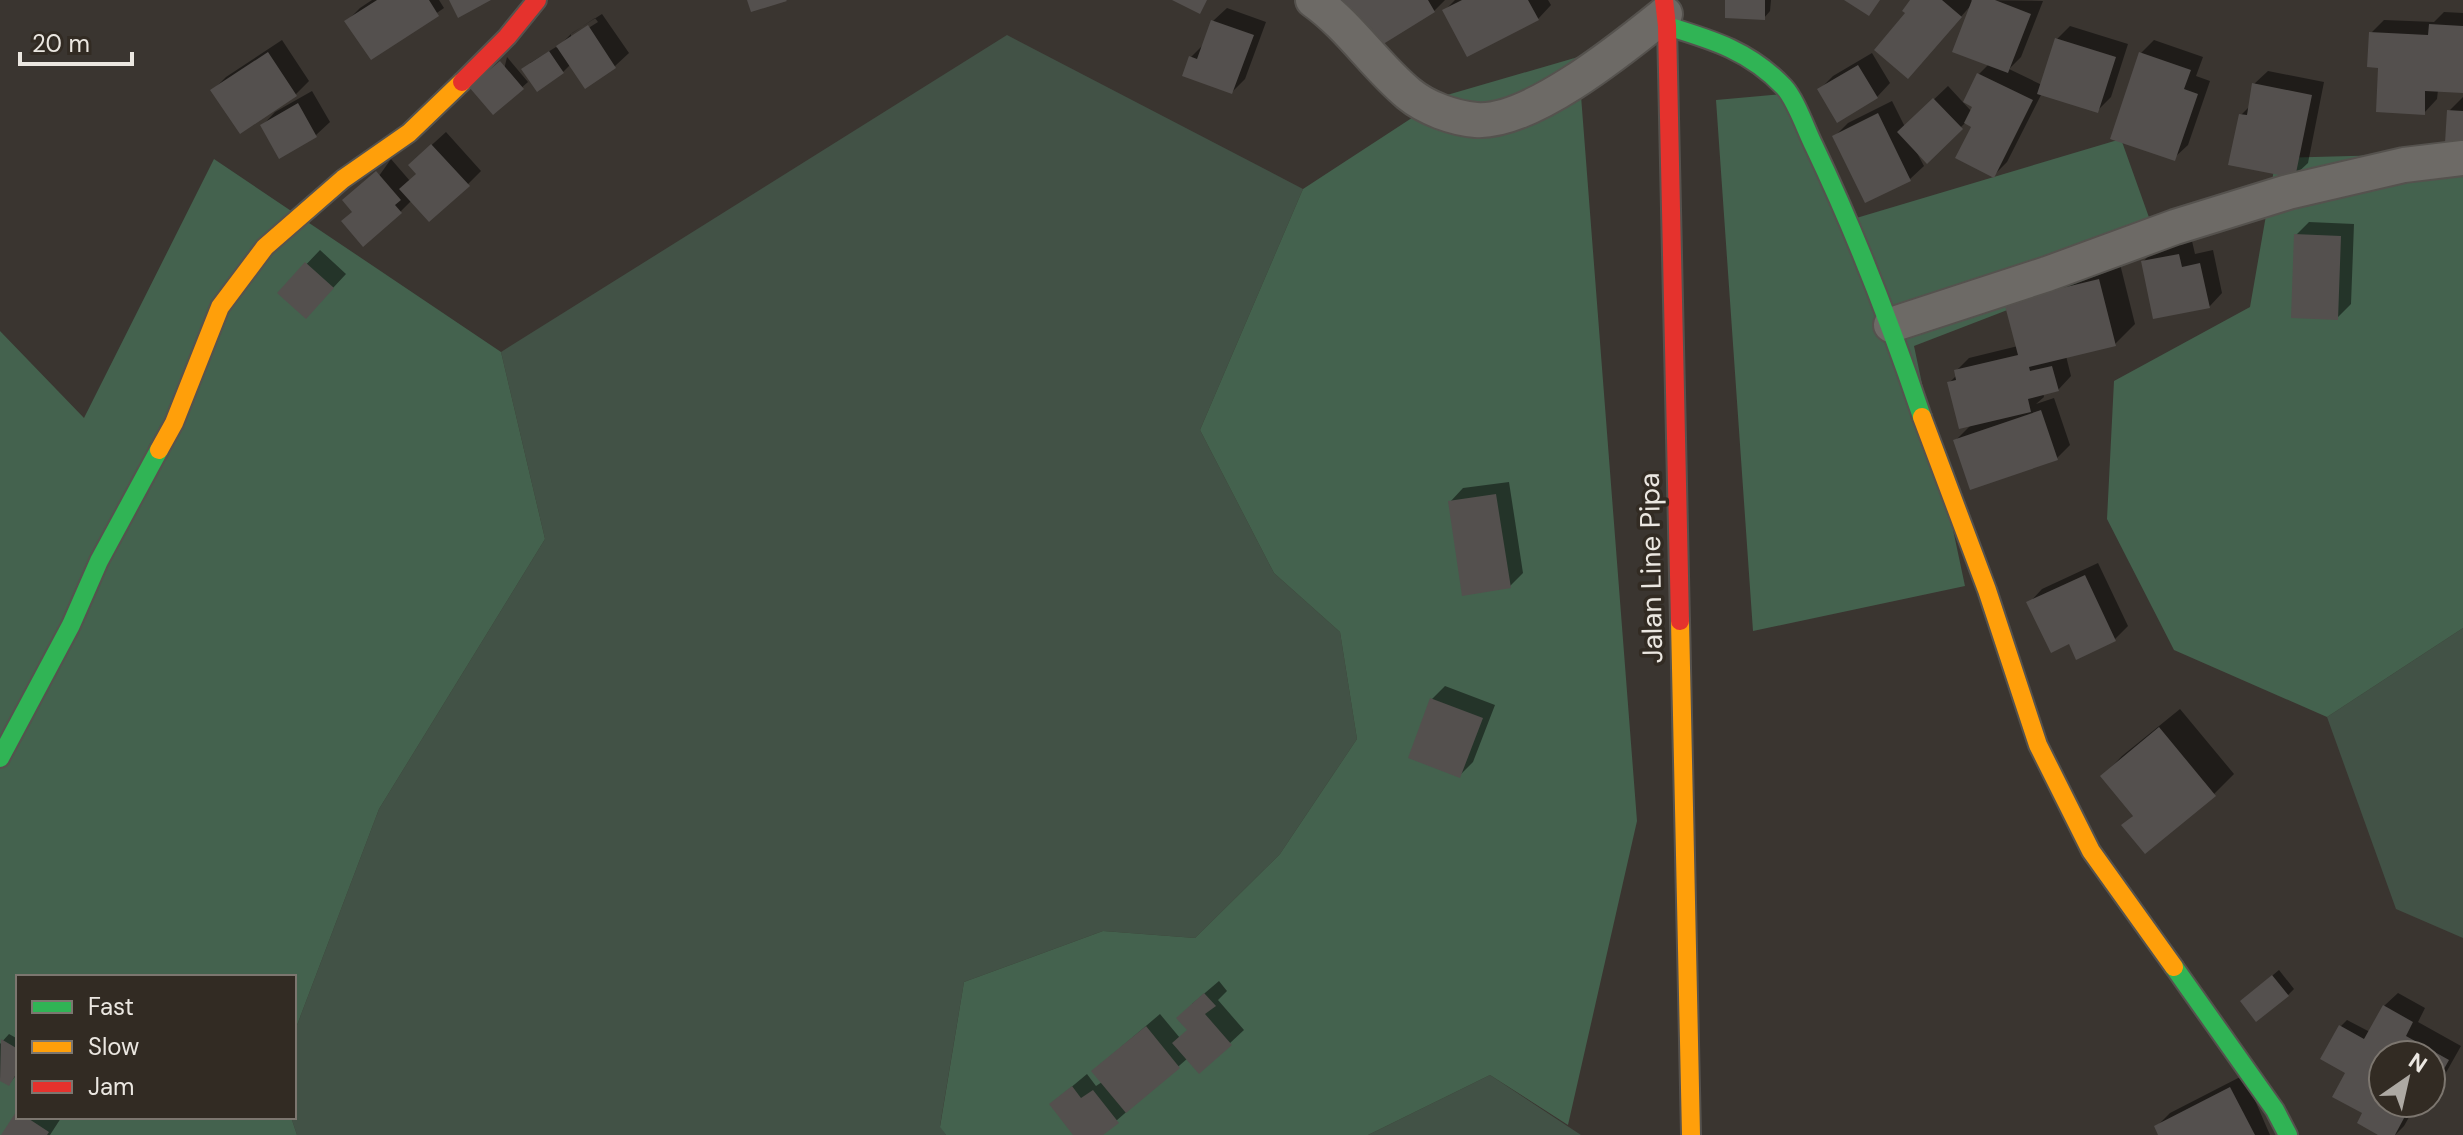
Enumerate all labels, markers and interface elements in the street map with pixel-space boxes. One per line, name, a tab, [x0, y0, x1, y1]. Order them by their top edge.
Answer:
scale bar	[20, 16, 132, 66]
text: 20 m	[32, 28, 90, 59]
street label: Jalan Line Pipa	[1631, 472, 1671, 664]
legend	[16, 975, 296, 1119]
text: Fast	[88, 991, 134, 1022]
text: Slow	[88, 1031, 139, 1062]
north arrow	[2367, 1039, 2447, 1119]
text: N	[2403, 1046, 2433, 1079]
text: Jam	[88, 1071, 134, 1102]

